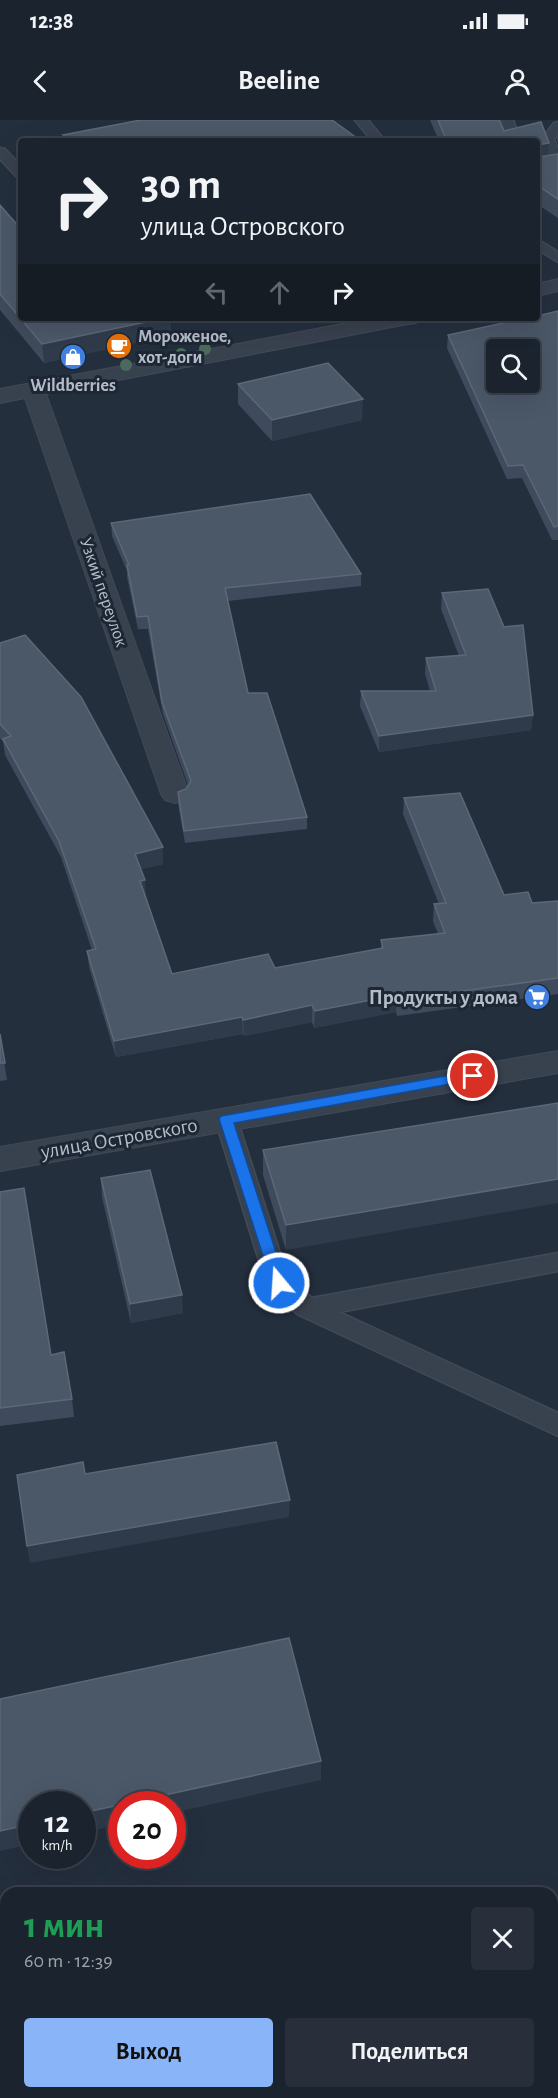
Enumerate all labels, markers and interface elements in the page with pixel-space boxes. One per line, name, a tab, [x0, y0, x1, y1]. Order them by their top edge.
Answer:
text: 12:38	[30, 10, 74, 32]
icon: back	[24, 65, 57, 98]
icon: person	[501, 65, 534, 98]
text: Beeline	[238, 67, 320, 94]
icon: right	[42, 162, 120, 240]
text: 30 m	[141, 164, 221, 206]
text: улица Островского	[141, 213, 345, 240]
icon: left	[200, 276, 233, 309]
icon: ahead	[263, 276, 296, 309]
icon: right	[326, 276, 359, 309]
place label: Мороженое, хот-доги	[138, 328, 231, 367]
cafe icon: Мороженое, хот-доги	[104, 331, 134, 361]
map controls	[486, 339, 540, 393]
button: search	[486, 339, 540, 393]
shop icon: Wildberries	[58, 342, 88, 372]
place label: Wildberries	[30, 377, 116, 395]
street label: Узкий переулок	[76, 535, 130, 650]
supermarket icon: Продукты у дома	[522, 982, 552, 1012]
place label: Продукты у дома	[369, 987, 518, 1008]
pin	[447, 1050, 498, 1101]
icon: arrive	[456, 1059, 489, 1092]
street label: улица Островского	[38, 1114, 199, 1163]
position arrow	[247, 1251, 311, 1315]
speed limit sign: 20	[108, 1791, 186, 1869]
text: 12	[45, 1808, 69, 1838]
text: km/h	[42, 1838, 72, 1853]
button: close	[471, 1907, 534, 1970]
text: 1 мин	[24, 1908, 104, 1944]
text: 60 m · 12:39	[24, 1951, 113, 1971]
button: Выход	[24, 2018, 273, 2087]
button: Поделиться	[285, 2018, 534, 2087]

